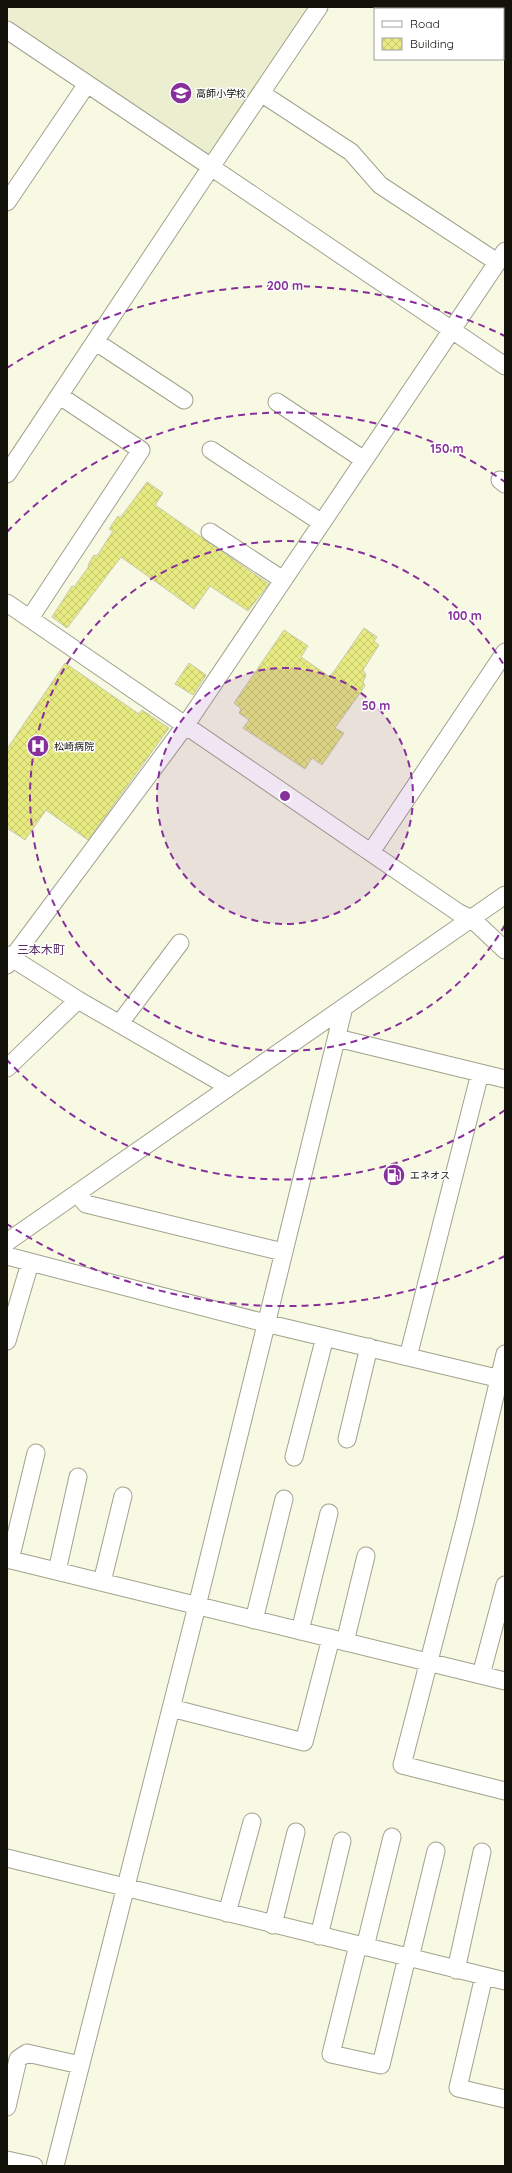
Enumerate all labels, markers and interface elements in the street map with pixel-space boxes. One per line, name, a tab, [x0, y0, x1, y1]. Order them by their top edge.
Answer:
legend	[374, 8, 504, 60]
text: Road	[410, 16, 440, 31]
text: Building	[410, 36, 454, 51]
school or university icon: 高師小学校	[168, 80, 194, 106]
place label: 高師小学校	[196, 87, 246, 100]
text: 200 m	[267, 278, 303, 293]
text: 150 m	[430, 441, 464, 456]
text: 100 m	[448, 608, 482, 623]
text: 50 m	[362, 698, 390, 713]
hospital icon: 松崎病院	[25, 733, 51, 759]
place label: 松崎病院	[54, 740, 94, 753]
centre of rings	[278, 789, 292, 803]
district label: 三本木町	[17, 942, 65, 957]
fuel station icon: エネオス	[381, 1162, 407, 1188]
place label: エネオス	[410, 1169, 450, 1182]

